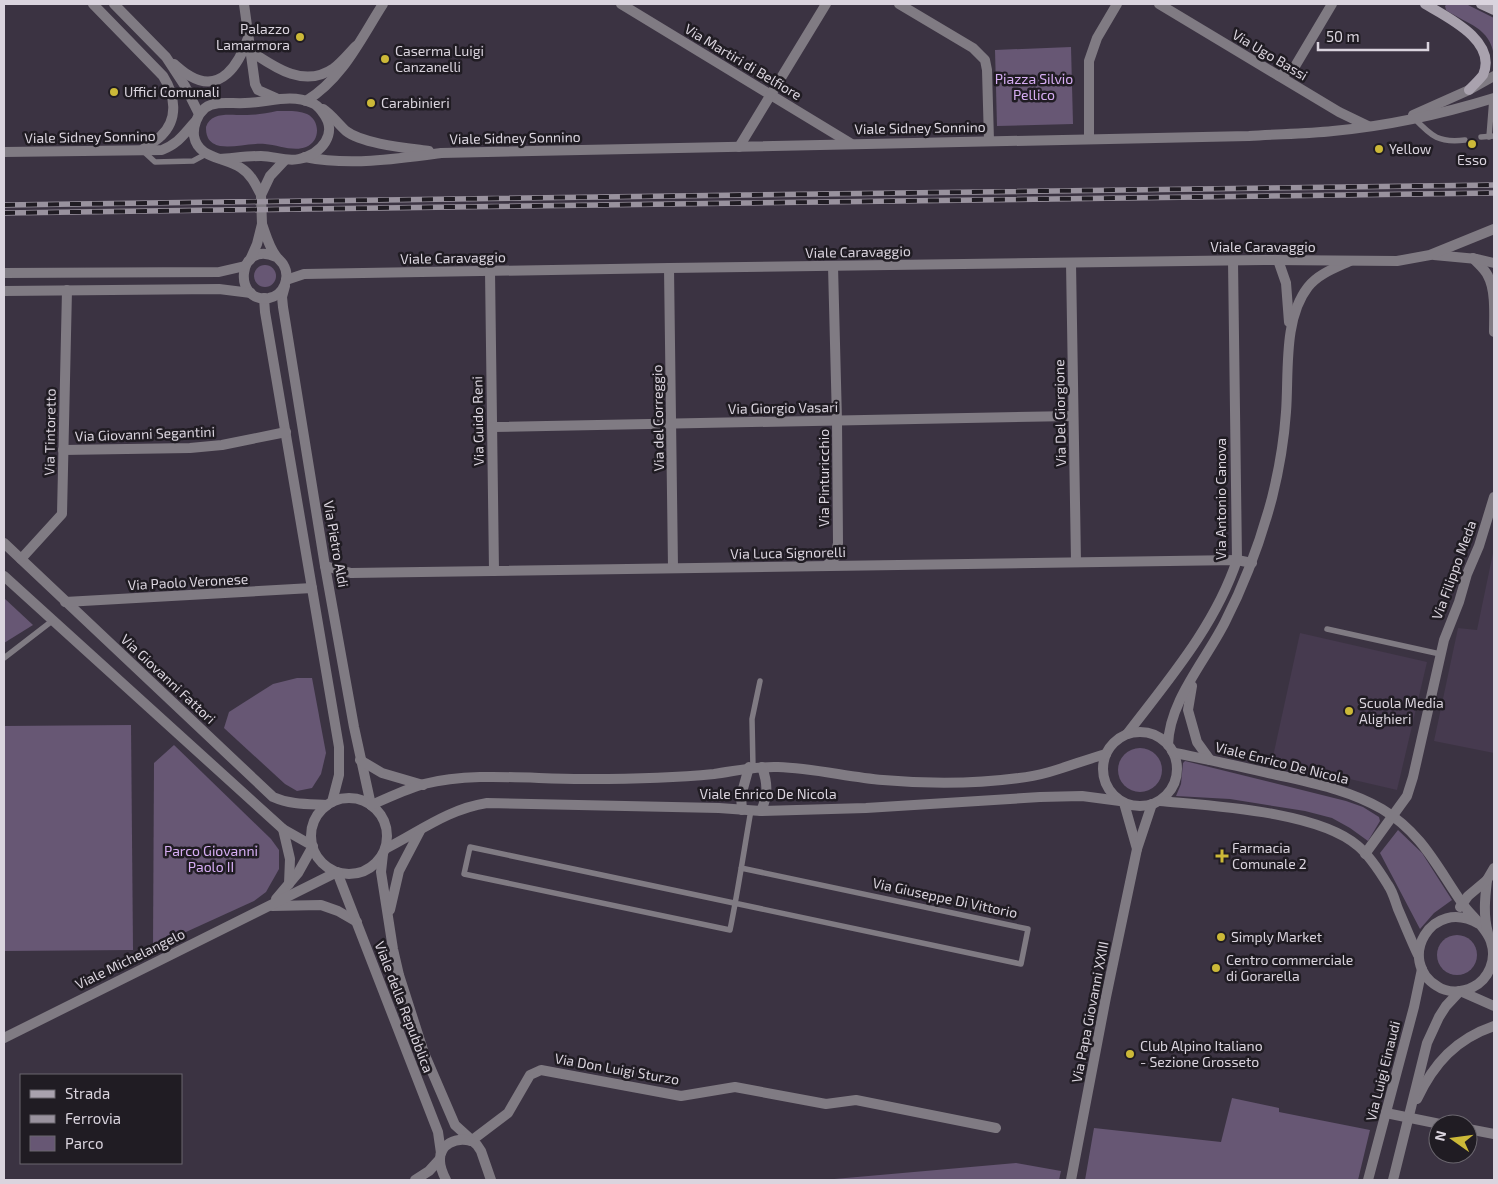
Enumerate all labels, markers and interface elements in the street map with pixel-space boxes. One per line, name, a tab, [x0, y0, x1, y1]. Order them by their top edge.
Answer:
place label: Palazzo Lamarmora	[216, 20, 290, 53]
street label: Via Martiri di Belfiore	[682, 20, 805, 103]
scale bar	[1318, 20, 1428, 52]
street label: Via Ugo Bassi	[1229, 25, 1311, 84]
text: 50 m	[1326, 27, 1360, 45]
marker: Palazzo Lamarmora	[294, 31, 306, 43]
place label: Caserma Luigi Canzanelli	[395, 42, 484, 75]
marker: Caserma Luigi Canzanelli	[379, 53, 391, 65]
park label: Piazza Silvio Pellico	[995, 70, 1073, 103]
place label: Uffici Comunali	[124, 83, 219, 100]
marker: Uffici Comunali	[108, 86, 120, 98]
place label: Carabinieri	[381, 94, 450, 111]
marker: Carabinieri	[365, 97, 377, 109]
street label: Viale Sidney Sonnino	[854, 118, 986, 137]
street label: Viale Sidney Sonnino	[24, 127, 156, 146]
street label: Viale Sidney Sonnino	[449, 128, 581, 147]
marker: Esso	[1466, 138, 1478, 150]
place label: Yellow	[1389, 140, 1432, 157]
marker: Yellow	[1373, 143, 1385, 155]
place label: Esso	[1457, 151, 1487, 168]
street label: Viale Caravaggio	[1210, 238, 1316, 255]
street label: Viale Caravaggio	[805, 242, 911, 261]
street label: Viale Caravaggio	[400, 248, 506, 267]
street label: Via Del Giorgione	[1050, 359, 1069, 467]
street label: Via del Correggio	[648, 364, 667, 472]
street label: Via Guido Reni	[468, 376, 487, 466]
street label: Via Tintoretto	[40, 388, 59, 476]
street label: Via Giorgio Vasari	[728, 398, 838, 417]
street label: Via Giovanni Segantini	[75, 423, 215, 444]
street label: Via Pinturicchio	[815, 429, 832, 527]
street label: Via Antonio Canova	[1212, 438, 1229, 560]
street label: Via Pietro Aldi	[320, 499, 352, 589]
street label: Via Filippo Meda	[1428, 518, 1479, 622]
street label: Via Luca Signorelli	[730, 543, 846, 562]
street label: Via Paolo Veronese	[127, 570, 249, 593]
street label: Via Giovanni Fattori	[117, 630, 219, 727]
place label: Scuola Media Alighieri	[1359, 694, 1444, 727]
marker: Scuola Media Alighieri	[1343, 705, 1355, 717]
street label: Viale Enrico De Nicola	[1214, 738, 1351, 787]
street label: Viale Enrico De Nicola	[699, 785, 837, 802]
place label: Farmacia Comunale 2	[1232, 839, 1307, 872]
park label: Parco Giovanni Paolo II	[164, 842, 258, 875]
marker: Farmacia Comunale 2	[1216, 850, 1228, 862]
street label: Via Giuseppe Di Vittorio	[871, 874, 1019, 921]
street label: Viale Michelangelo	[72, 925, 188, 993]
place label: Simply Market	[1231, 928, 1322, 945]
marker: Simply Market	[1215, 931, 1227, 943]
street label: Viale della Repubblica	[372, 939, 437, 1075]
street label: Via Papa Giovanni XXIII	[1067, 940, 1112, 1084]
place label: Centro commerciale di Gorarella	[1226, 951, 1353, 984]
marker: Centro commerciale di Gorarella	[1210, 962, 1222, 974]
street label: Via Luigi Einaudi	[1362, 1019, 1403, 1123]
place label: Club Alpino Italiano - Sezione Grosseto	[1140, 1037, 1263, 1070]
marker: Club Alpino Italiano - Sezione Grosseto	[1124, 1048, 1136, 1060]
street label: Via Don Luigi Sturzo	[553, 1049, 681, 1088]
legend	[20, 1074, 182, 1164]
text: Strada	[65, 1084, 110, 1102]
text: Ferrovia	[65, 1109, 121, 1127]
north arrow	[1428, 1114, 1478, 1164]
text: N	[1430, 1129, 1449, 1143]
text: Parco	[65, 1134, 104, 1152]

